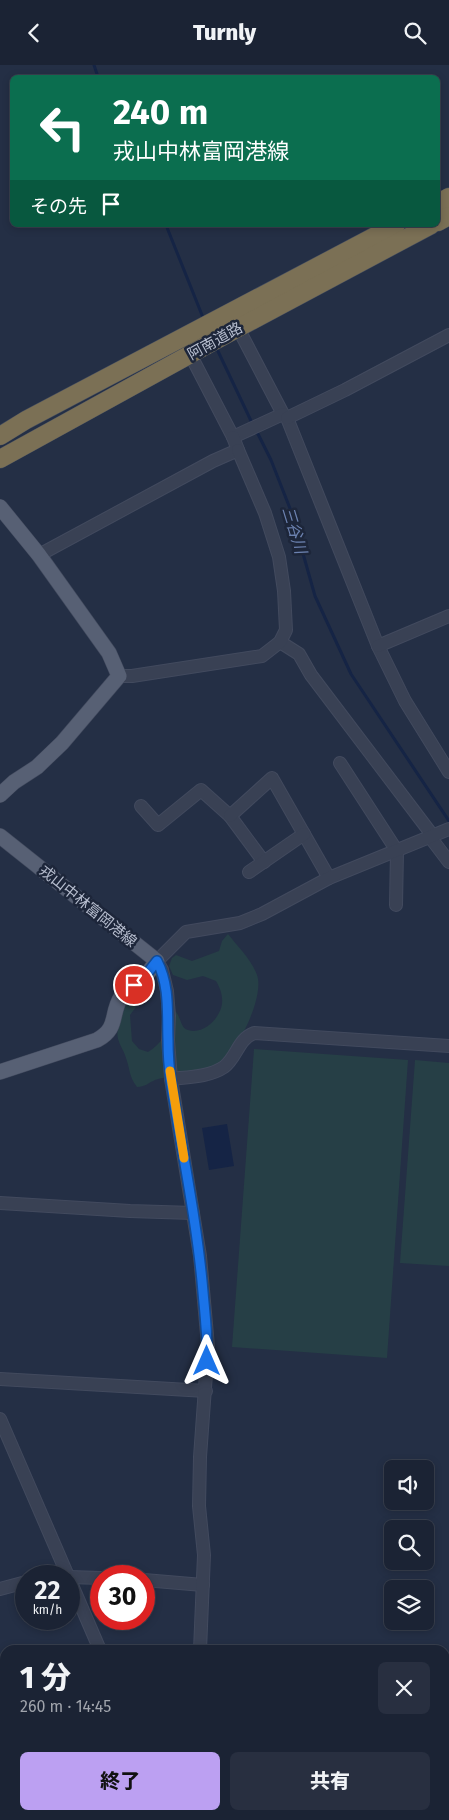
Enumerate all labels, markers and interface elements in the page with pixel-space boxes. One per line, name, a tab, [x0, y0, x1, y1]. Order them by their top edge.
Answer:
icon: back	[20, 19, 48, 47]
text: Turnly	[193, 19, 256, 46]
icon: search	[401, 19, 429, 47]
text: 240 m	[113, 91, 208, 133]
icon: left	[30, 95, 95, 160]
text: 戎山中林富岡港線	[113, 138, 289, 165]
icon: arrive	[97, 190, 125, 218]
text: その先	[30, 195, 87, 218]
street label: 阿南道路	[184, 319, 246, 363]
water label: 三谷川	[278, 504, 311, 558]
street label: 戎山中林富岡港線	[36, 861, 140, 951]
pin	[113, 964, 155, 1006]
icon: arrive	[120, 971, 148, 999]
position arrow	[180, 1334, 232, 1386]
map controls	[384, 1460, 434, 1630]
button: sound	[384, 1460, 434, 1510]
button: search	[384, 1520, 434, 1570]
speed limit sign: 30	[90, 1565, 155, 1630]
text: 22	[35, 1576, 60, 1606]
button: layers	[384, 1580, 434, 1630]
text: km/h	[33, 1603, 62, 1617]
text: 1 分	[20, 1660, 71, 1696]
button: close	[378, 1662, 430, 1714]
text: 260 m · 14:45	[20, 1697, 111, 1716]
button: 終了	[20, 1752, 220, 1810]
button: 共有	[230, 1752, 430, 1810]

